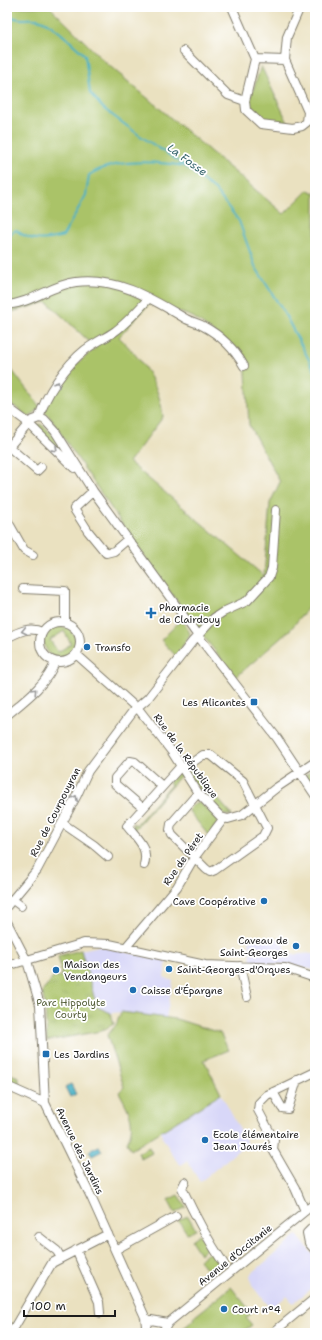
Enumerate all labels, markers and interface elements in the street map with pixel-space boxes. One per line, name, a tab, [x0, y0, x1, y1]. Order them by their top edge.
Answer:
water label: La Fosse	[164, 140, 210, 180]
one-way arrow	[52, 381, 59, 388]
one-way arrow	[50, 444, 58, 452]
place label: Pharmacie de Clairdouy	[159, 601, 221, 626]
marker: Pharmacie de Clairdouy	[146, 608, 156, 618]
one-way arrow	[21, 626, 27, 635]
place label: Transfo	[95, 641, 131, 654]
marker: Transfo	[82, 642, 92, 652]
one-way arrow	[29, 688, 37, 696]
place label: Les Alicantes	[182, 696, 246, 709]
marker: Les Alicantes	[249, 697, 259, 707]
street label: Rue de la République	[151, 711, 221, 801]
street label: Rue de Courpouyran	[27, 765, 83, 859]
one-way arrow	[70, 795, 78, 802]
street label: Rue de Péret	[160, 830, 206, 888]
place label: Cave Coopérative	[173, 895, 256, 908]
marker: Cave Coopérative	[259, 896, 269, 906]
place label: Caveau de Saint-Georges	[220, 934, 288, 959]
marker: Caveau de Saint-Georges	[291, 941, 301, 951]
place label: Maison des Vendangeurs	[64, 958, 127, 983]
place label: Saint-Georges-d'Orques	[177, 963, 290, 976]
marker: Saint-Georges-d'Orques	[164, 964, 174, 974]
marker: Maison des Vendangeurs	[51, 965, 61, 975]
place label: Caisse d'Épargne	[141, 984, 223, 997]
marker: Caisse d'Épargne	[128, 985, 138, 995]
park label: Parc Hippolyte Courty	[36, 996, 106, 1021]
place label: Les Jardins	[54, 1048, 109, 1061]
marker: Les Jardins	[41, 1049, 51, 1059]
street label: Avenue des Jardins	[53, 1105, 107, 1197]
place label: Ecole élémentaire Jean Jaurés	[213, 1128, 299, 1153]
marker: Ecole élémentaire Jean Jaurés	[200, 1135, 210, 1145]
street label: Avenue d'Occitanie	[196, 1221, 275, 1289]
scale bar	[24, 1292, 115, 1318]
text: 100 m	[30, 1298, 66, 1314]
place label: Court n°4	[232, 1303, 281, 1316]
marker: Court n°4	[219, 1304, 229, 1314]

